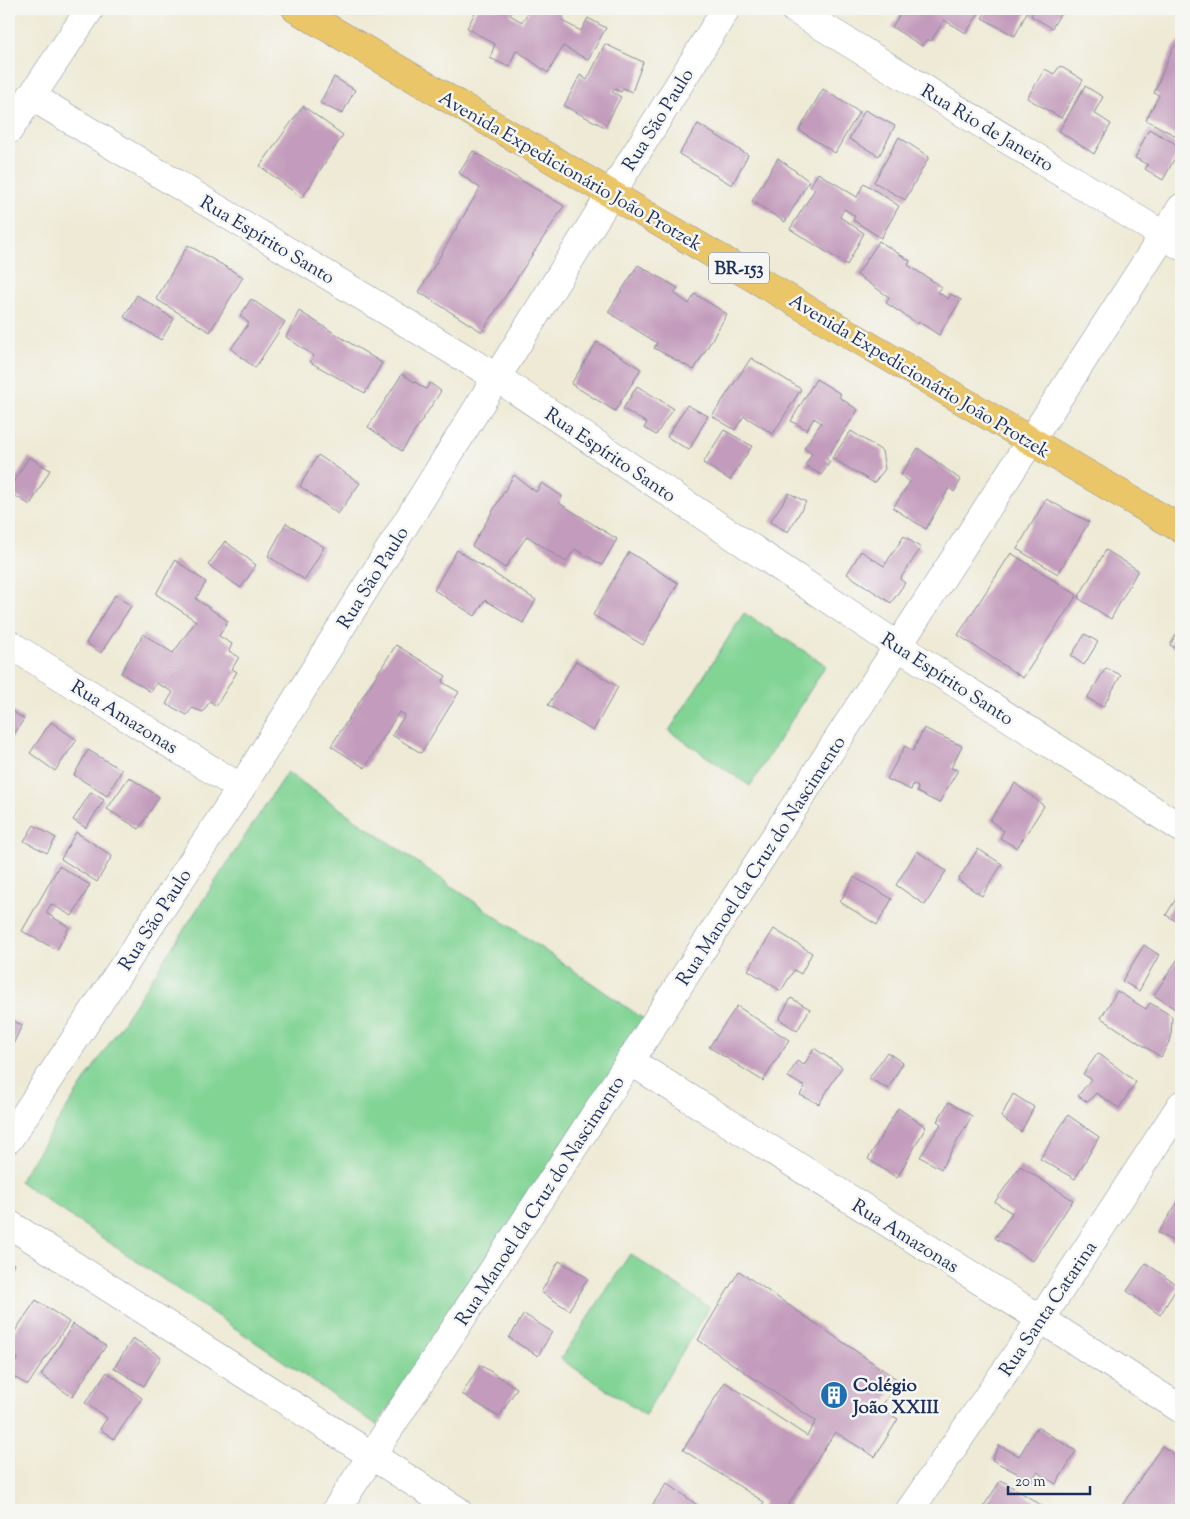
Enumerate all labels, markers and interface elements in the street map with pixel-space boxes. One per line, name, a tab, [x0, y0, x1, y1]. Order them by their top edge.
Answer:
street label: Rua São Paulo	[617, 64, 701, 177]
street label: Rua Rio de Janeiro	[915, 79, 1058, 180]
street label: Avenida Expedicionário João Protzek	[433, 85, 707, 259]
street label: Rua Espírito Santo	[194, 190, 339, 292]
road number: BR-153	[709, 252, 769, 284]
street label: Avenida Expedicionário João Protzek	[783, 288, 1055, 466]
street label: Rua Espírito Santo	[539, 402, 681, 510]
street label: Rua São Paulo	[332, 522, 416, 635]
street label: Rua Espírito Santo	[875, 627, 1018, 733]
street label: Rua Amazonas	[65, 674, 182, 762]
street label: Rua Manoel da Cruz do Nascimento	[671, 731, 853, 992]
street label: Rua São Paulo	[113, 864, 199, 977]
street label: Rua Manoel da Cruz do Nascimento	[450, 1071, 632, 1332]
street label: Rua Amazonas	[846, 1193, 963, 1281]
street label: Rua Santa Catarina	[994, 1236, 1105, 1383]
place label: Colégio João XXIII	[851, 1373, 940, 1422]
building icon: Colégio João XXIII	[819, 1380, 849, 1410]
scale bar	[1008, 1464, 1090, 1496]
text: 20 m	[1015, 1472, 1046, 1493]

